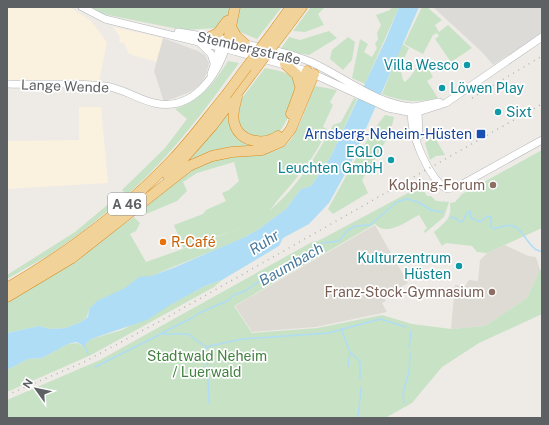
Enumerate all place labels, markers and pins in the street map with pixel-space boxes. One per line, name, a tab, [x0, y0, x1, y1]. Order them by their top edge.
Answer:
place label: Villa Wesco	[384, 57, 459, 73]
marker: Villa Wesco	[462, 60, 472, 70]
place label: Löwen Play	[450, 80, 524, 96]
marker: Löwen Play	[437, 83, 447, 93]
place label: Sixt	[506, 104, 532, 120]
marker: Sixt	[493, 107, 503, 117]
place label: Arnsberg-Neheim-Hüsten	[304, 126, 472, 142]
marker: Arnsberg-Neheim-Hüsten	[475, 128, 487, 140]
place label: EGLO Leuchten GmbH	[278, 144, 383, 176]
marker: EGLO Leuchten GmbH	[386, 155, 396, 165]
place label: Kolping-Forum	[389, 177, 485, 193]
marker: Kolping-Forum	[488, 180, 498, 190]
place label: R-Café	[171, 234, 216, 250]
marker: R-Café	[158, 237, 168, 247]
place label: Kulturzentrum Hüsten	[357, 250, 451, 282]
marker: Kulturzentrum Hüsten	[454, 261, 464, 271]
place label: Franz-Stock-Gymnasium	[324, 284, 484, 300]
marker: Franz-Stock-Gymnasium	[487, 287, 497, 297]

